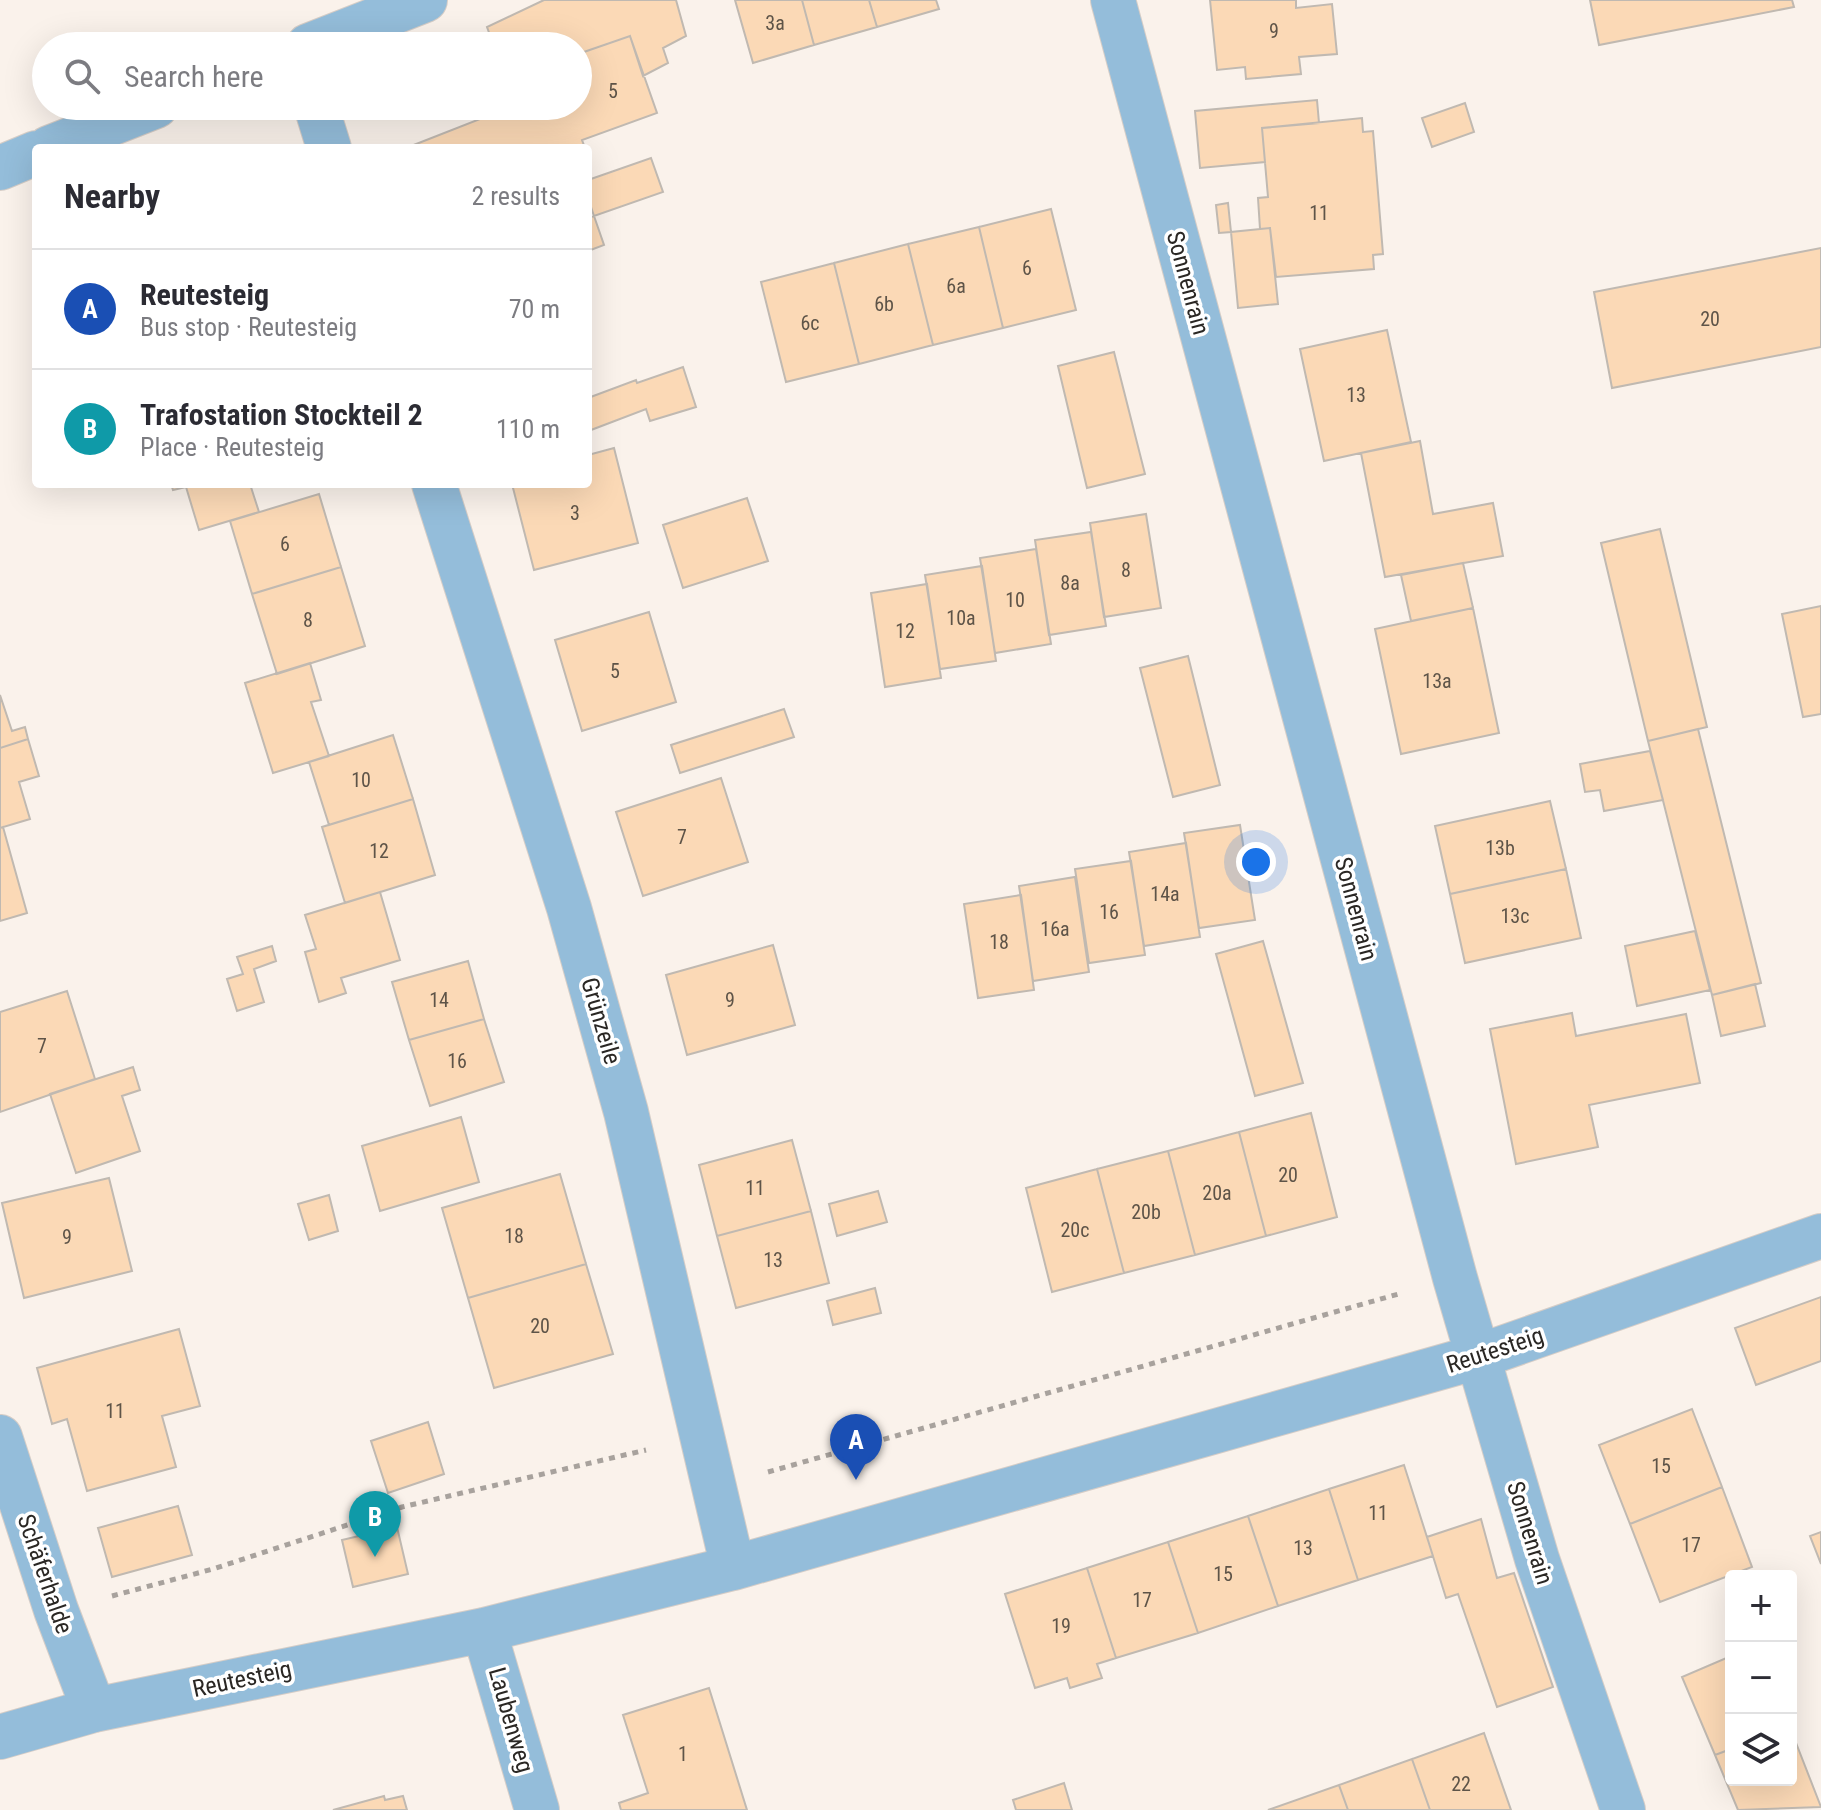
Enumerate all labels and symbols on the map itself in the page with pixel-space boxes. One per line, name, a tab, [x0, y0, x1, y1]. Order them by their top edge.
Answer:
house number: 3a	[765, 11, 785, 35]
house number: 9	[1269, 19, 1279, 43]
house number: 5	[608, 79, 618, 103]
house number: 11	[1309, 201, 1329, 225]
street label: Sonnenrain	[1161, 228, 1215, 338]
house number: 6	[1022, 256, 1032, 280]
house number: 6a	[946, 274, 966, 298]
house number: 6b	[874, 292, 894, 316]
house number: 20	[1700, 307, 1720, 331]
house number: 6c	[800, 311, 820, 335]
house number: 13	[1346, 383, 1366, 407]
house number: 3	[570, 501, 580, 525]
house number: 6	[280, 532, 290, 556]
house number: 8	[1121, 558, 1131, 582]
house number: 8a	[1060, 571, 1080, 595]
house number: 10	[1005, 588, 1025, 612]
house number: 10a	[946, 606, 976, 630]
house number: 8	[303, 608, 313, 632]
house number: 12	[895, 619, 915, 643]
house number: 5	[610, 659, 620, 683]
house number: 13a	[1422, 669, 1452, 693]
house number: 10	[351, 768, 371, 792]
house number: 7	[677, 825, 687, 849]
house number: 13b	[1485, 836, 1515, 860]
house number: 12	[369, 839, 389, 863]
your location	[1236, 842, 1276, 882]
street label: Sonnenrain	[1329, 854, 1383, 964]
house number: 14a	[1150, 882, 1180, 906]
house number: 16	[1099, 900, 1119, 924]
house number: 13c	[1501, 904, 1529, 928]
house number: 16a	[1040, 917, 1070, 941]
house number: 18	[989, 930, 1009, 954]
street label: Grünzeile	[575, 975, 627, 1067]
house number: 14	[429, 988, 449, 1012]
house number: 9	[725, 988, 735, 1012]
house number: 7	[37, 1034, 47, 1058]
house number: 16	[447, 1049, 467, 1073]
house number: 20	[1278, 1163, 1298, 1187]
house number: 11	[745, 1176, 765, 1200]
house number: 20a	[1202, 1181, 1232, 1205]
house number: 20b	[1131, 1200, 1161, 1224]
house number: 20c	[1061, 1218, 1089, 1242]
house number: 18	[504, 1224, 524, 1248]
house number: 9	[62, 1225, 72, 1249]
house number: 13	[763, 1248, 783, 1272]
house number: 20	[530, 1314, 550, 1338]
street label: Reutesteig	[1443, 1321, 1547, 1379]
house number: 11	[105, 1399, 125, 1423]
pin: A	[830, 1414, 882, 1480]
house number: 15	[1651, 1454, 1671, 1478]
street label: Sonnenrain	[1501, 1478, 1559, 1588]
pin: B	[349, 1491, 401, 1557]
house number: 11	[1368, 1501, 1388, 1525]
street label: Schäferhalde	[12, 1511, 78, 1637]
house number: 17	[1681, 1533, 1701, 1557]
house number: 13	[1293, 1536, 1313, 1560]
house number: 15	[1213, 1562, 1233, 1586]
house number: 17	[1132, 1588, 1152, 1612]
house number: 19	[1051, 1614, 1071, 1638]
street label: Reutesteig	[190, 1655, 294, 1703]
street label: Laubenweg	[483, 1664, 539, 1776]
house number: 1	[678, 1742, 688, 1766]
house number: 22	[1451, 1772, 1471, 1796]

